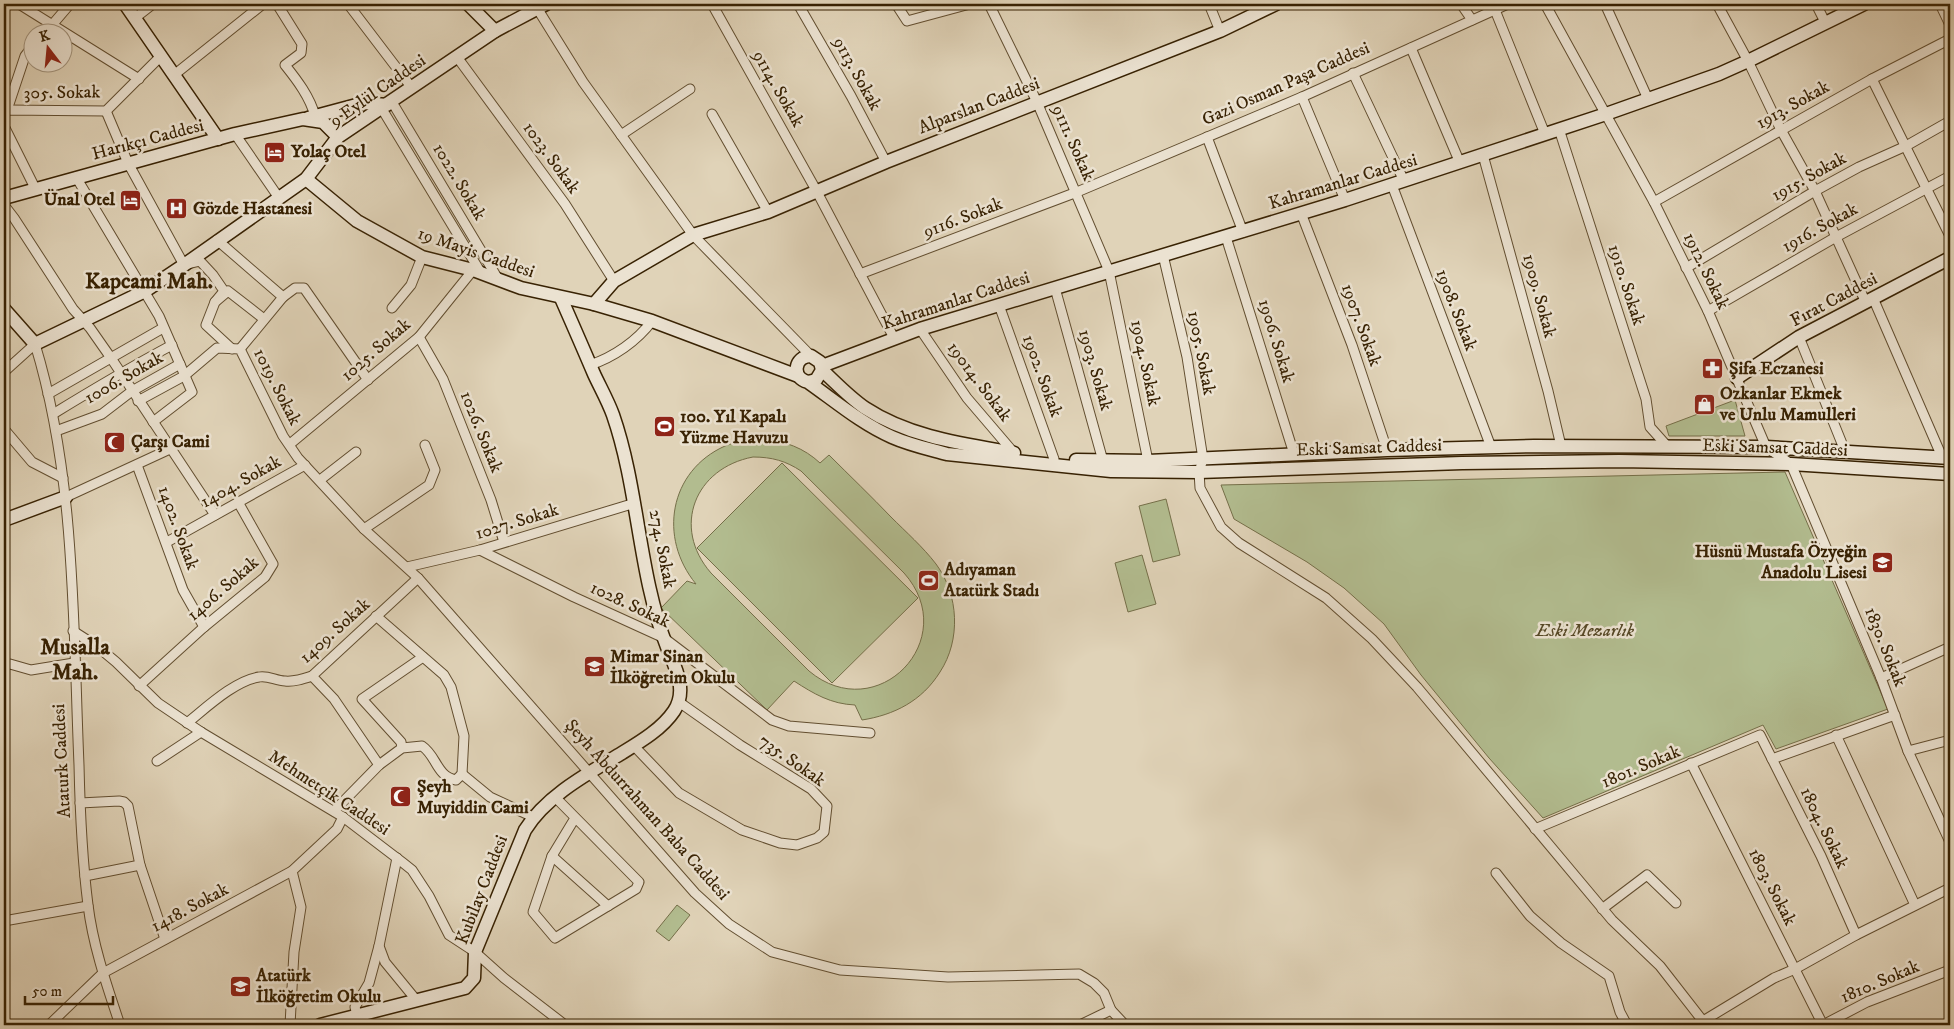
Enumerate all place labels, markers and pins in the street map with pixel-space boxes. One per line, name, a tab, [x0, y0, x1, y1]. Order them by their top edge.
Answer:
hotel icon: Yolaç Otel	[263, 140, 287, 164]
place label: Yolaç Otel	[290, 141, 367, 163]
place label: Ünal Otel	[44, 188, 116, 211]
hotel icon: Ünal Otel	[119, 188, 143, 212]
hospital icon: Gözde Hastanesi	[165, 197, 189, 221]
place label: Gözde Hastanesi	[193, 198, 312, 220]
pharmacy icon: Şifa Eczanesi	[1701, 357, 1725, 381]
place label: Şifa Eczanesi	[1729, 358, 1824, 380]
place label: Ozkanlar Ekmek ve Unlu Mamulleri	[1719, 383, 1856, 426]
shop icon: Ozkanlar Ekmek ve Unlu Mamulleri	[1692, 392, 1716, 416]
place label: 100. Yıl Kapalı Yüzme Havuzu	[679, 406, 789, 449]
sports icon: 100. Yıl Kapalı Yüzme Havuzu	[652, 415, 676, 439]
mosque icon: Çarşı Cami	[103, 430, 127, 454]
place label: Çarşı Cami	[131, 431, 210, 453]
place label: Hüsnü Mustafa Özyeğin Anadolu Lisesi	[1695, 540, 1868, 584]
school or university icon: Hüsnü Mustafa Özyeğin Anadolu Lisesi	[1871, 550, 1895, 574]
place label: Adıyaman Atatürk Stadı	[943, 559, 1040, 602]
sports icon: Adıyaman Atatürk Stadı	[916, 568, 940, 592]
place label: Mimar Sinan İlköğretim Okulu	[610, 646, 736, 689]
school or university icon: Mimar Sinan İlköğretim Okulu	[582, 655, 606, 679]
place label: Şeyh Muyiddin Cami	[417, 776, 529, 819]
mosque icon: Şeyh Muyiddin Cami	[389, 785, 413, 809]
place label: Atatürk İlköğretim Okulu	[255, 965, 382, 1008]
school or university icon: Atatürk İlköğretim Okulu	[228, 974, 252, 998]

